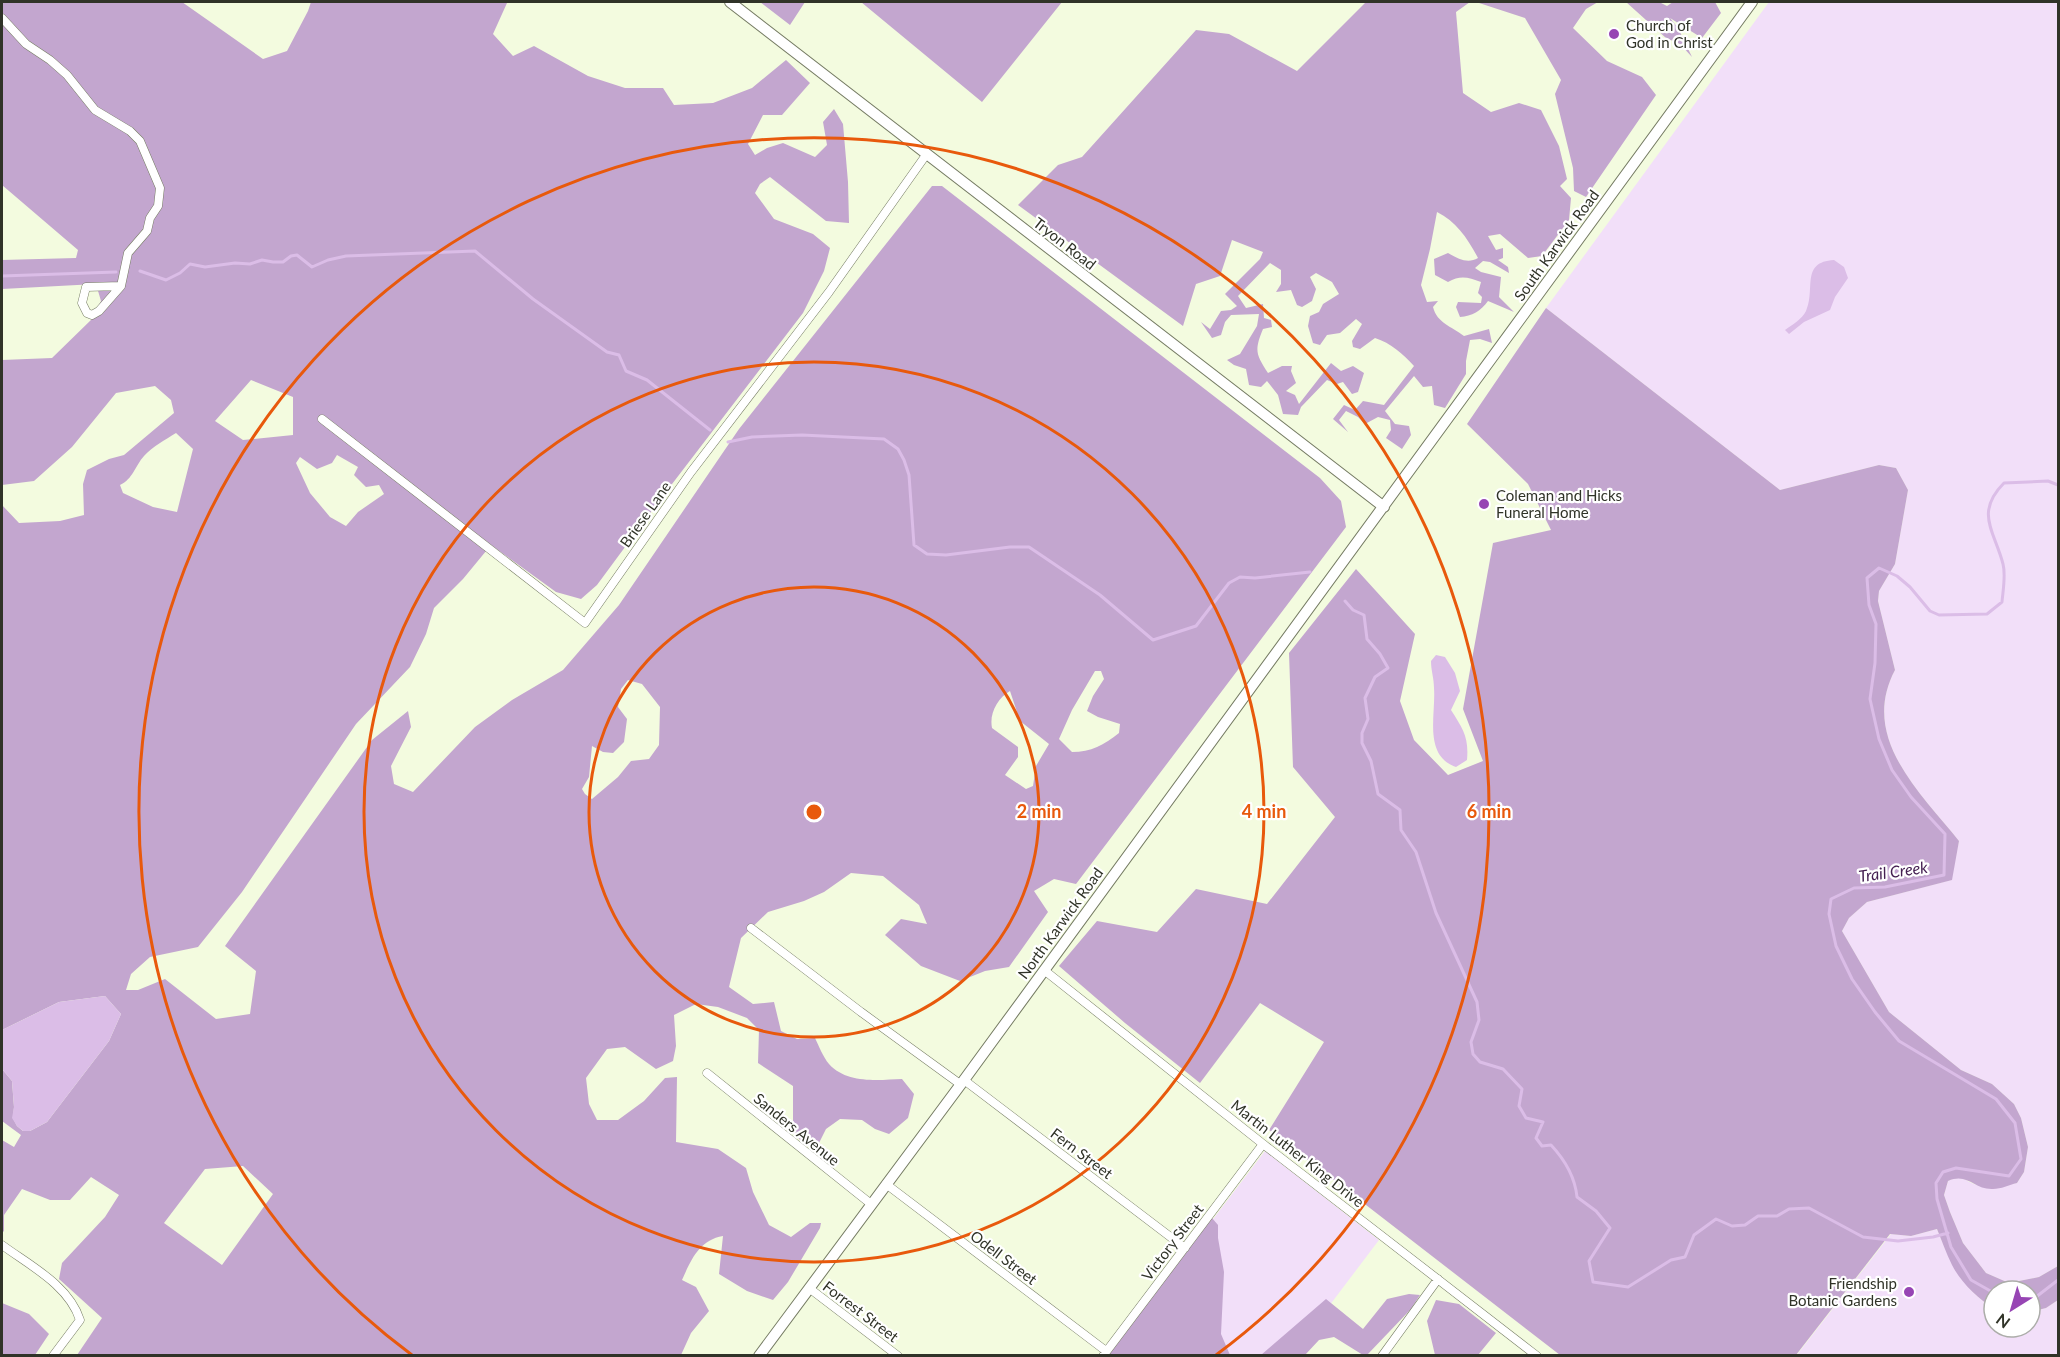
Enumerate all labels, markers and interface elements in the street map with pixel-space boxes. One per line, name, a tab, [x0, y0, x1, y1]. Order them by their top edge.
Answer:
place label: Church of God in Christ	[1626, 16, 1713, 51]
marker: Church of God in Christ	[1607, 27, 1621, 41]
street label: South Karwick Road	[1510, 186, 1602, 304]
street label: Tryon Road	[1030, 213, 1100, 273]
street label: Briese Lane	[616, 478, 674, 550]
place label: Coleman and Hicks Funeral Home	[1496, 486, 1622, 521]
marker: Coleman and Hicks Funeral Home	[1477, 497, 1491, 511]
text: 2 min	[1017, 800, 1061, 822]
text: 4 min	[1242, 800, 1286, 822]
text: 6 min	[1467, 800, 1511, 822]
centre of rings	[804, 802, 824, 822]
water label: Trail Creek	[1857, 857, 1929, 885]
street label: North Karwick Road	[1014, 864, 1106, 982]
street label: Sanders Avenue	[750, 1089, 844, 1169]
street label: Martin Luther King Drive	[1228, 1096, 1368, 1211]
street label: Fern Street	[1047, 1124, 1117, 1183]
street label: Victory Street	[1137, 1200, 1207, 1284]
street label: Odell Street	[967, 1226, 1041, 1288]
place label: Friendship Botanic Gardens	[1789, 1274, 1897, 1309]
street label: Forrest Street	[820, 1277, 903, 1346]
north arrow	[1982, 1279, 2042, 1339]
marker: Friendship Botanic Gardens	[1902, 1285, 1916, 1299]
text: N	[1992, 1310, 2013, 1333]

